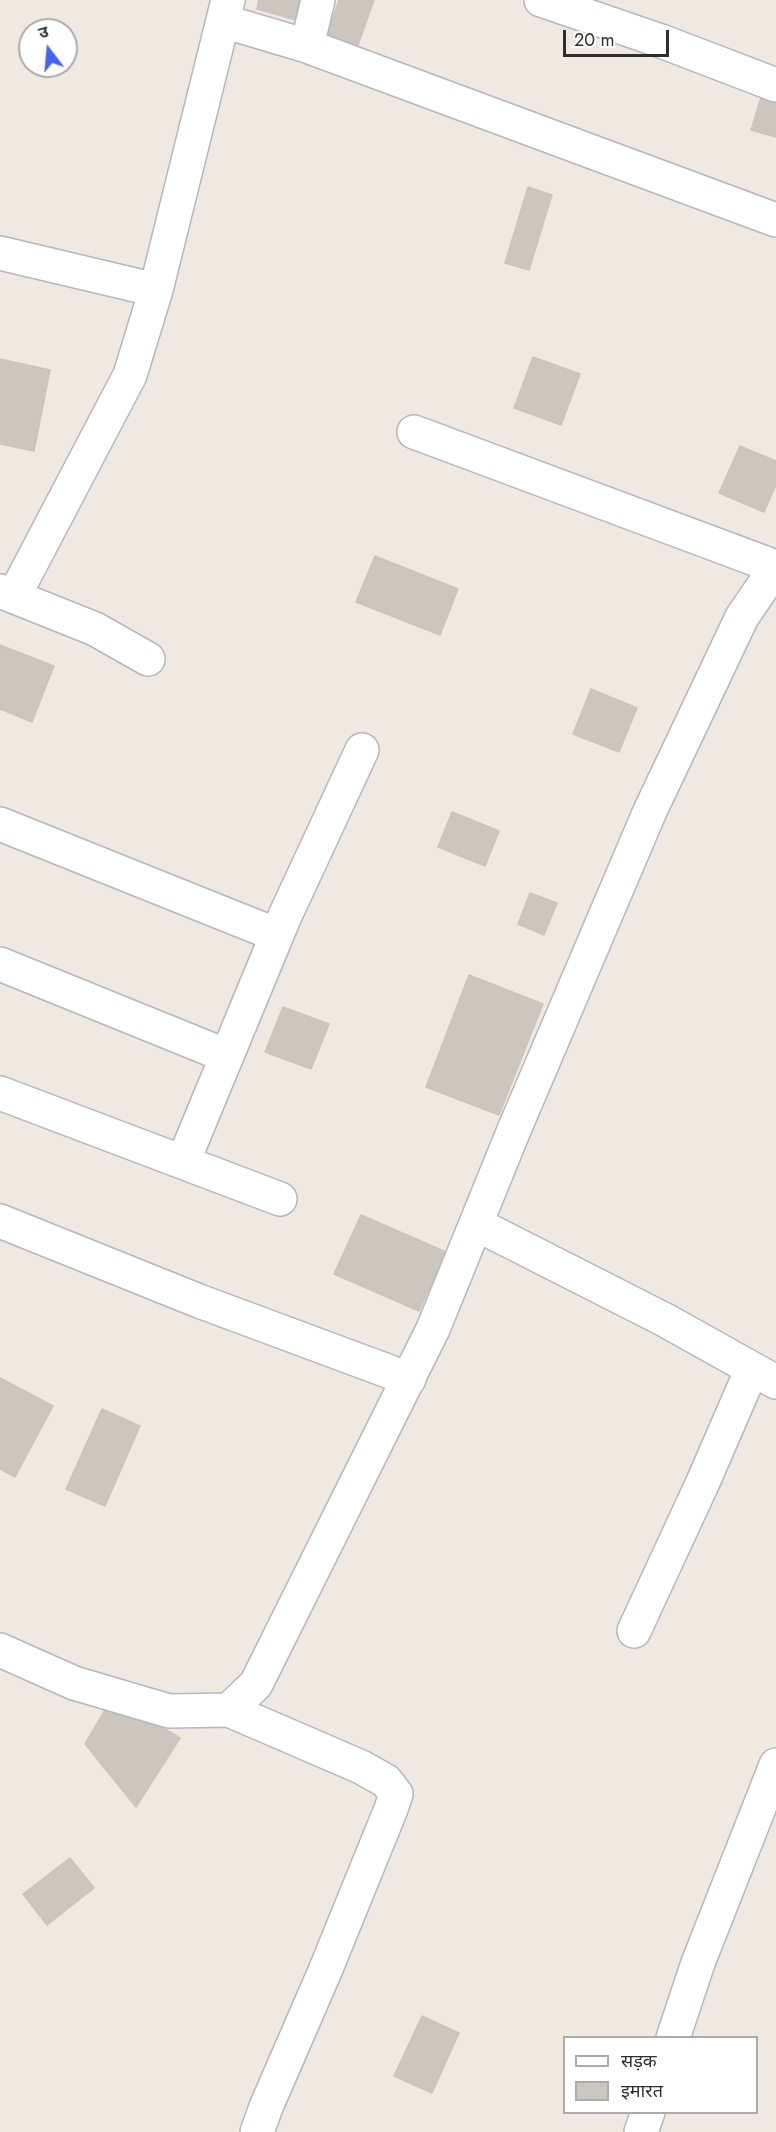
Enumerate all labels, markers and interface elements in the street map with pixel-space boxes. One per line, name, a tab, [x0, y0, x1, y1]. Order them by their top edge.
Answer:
north arrow	[18, 18, 78, 78]
scale bar	[566, 18, 672, 56]
text: उ	[36, 20, 51, 44]
text: 20 m	[574, 27, 614, 53]
legend	[563, 2036, 758, 2114]
text: सड़क	[621, 2048, 657, 2074]
text: इमारत	[621, 2078, 663, 2104]

